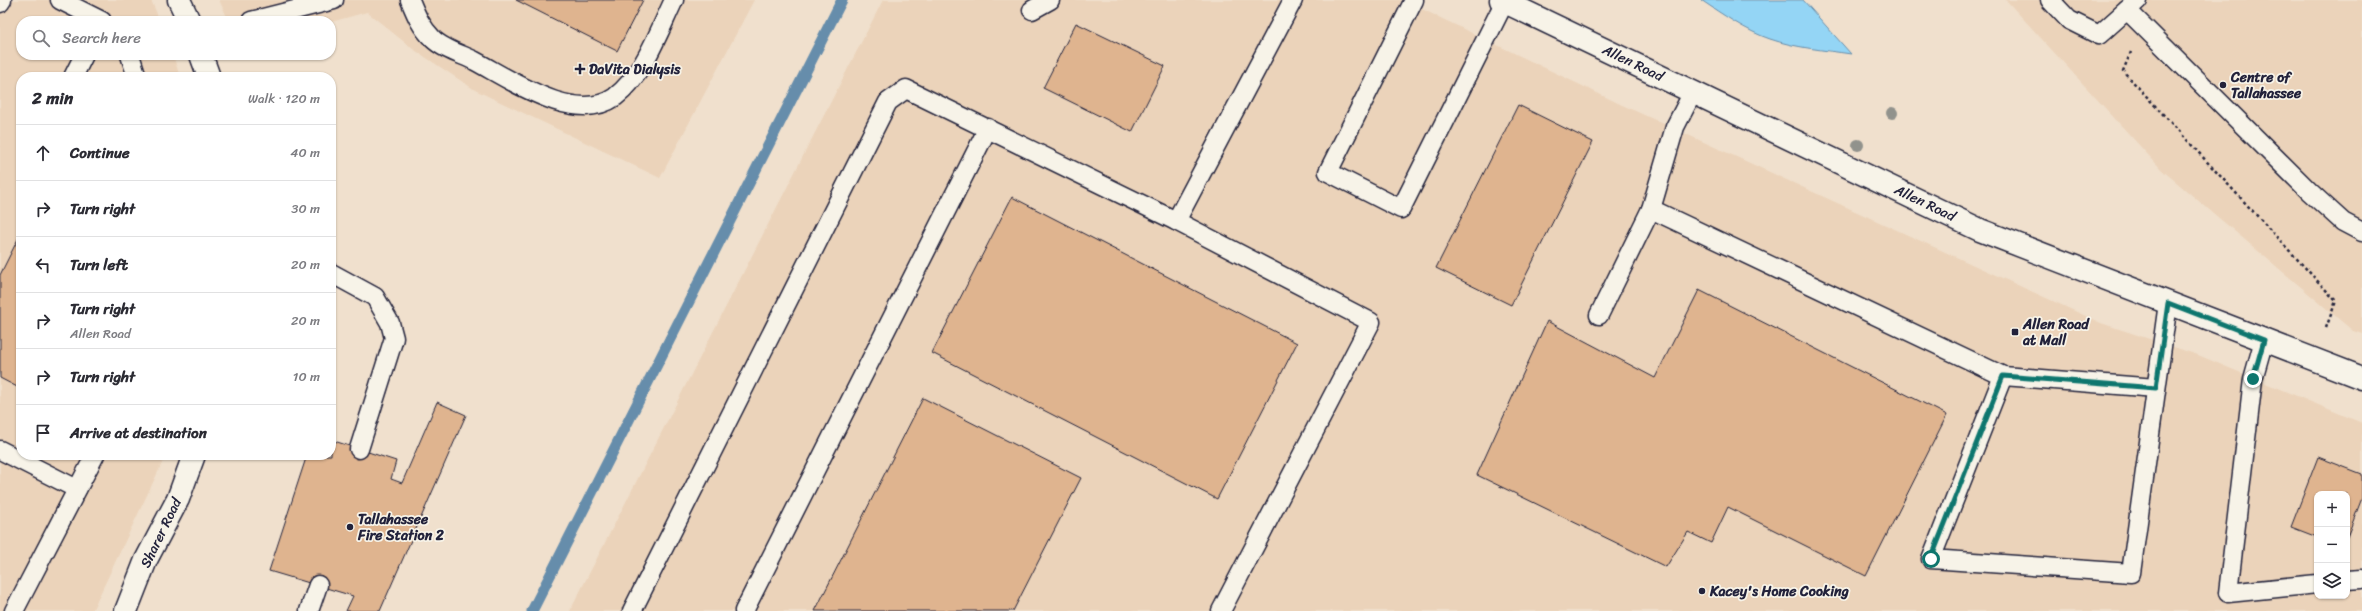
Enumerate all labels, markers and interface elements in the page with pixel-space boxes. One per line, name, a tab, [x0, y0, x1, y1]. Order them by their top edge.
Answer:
search box	[16, 16, 336, 60]
text: Search here	[62, 25, 141, 51]
icon: search	[30, 27, 52, 49]
street label: Allen Road	[1597, 37, 1669, 89]
place label: DaVita Dialysis	[589, 57, 681, 82]
marker: DaVita Dialysis	[574, 63, 586, 75]
place label: Centre of Tallahassee	[2230, 65, 2302, 106]
marker: Centre of Tallahassee	[2218, 80, 2228, 90]
text: 2 min	[32, 83, 73, 113]
text: Walk · 120 m	[248, 87, 320, 110]
text: Continue	[70, 140, 130, 166]
text: 40 m	[290, 141, 320, 164]
icon: ahead	[32, 142, 54, 164]
street label: Allen Road	[1889, 177, 1961, 229]
text: Turn right	[70, 196, 135, 222]
text: 30 m	[291, 197, 320, 220]
icon: right	[32, 198, 54, 220]
text: Turn left	[70, 252, 128, 278]
text: 20 m	[291, 253, 320, 276]
icon: left	[32, 254, 54, 276]
text: Turn right	[70, 296, 135, 322]
text: 20 m	[291, 309, 320, 332]
icon: right	[32, 310, 54, 332]
place label: Allen Road at Mall	[2022, 312, 2090, 353]
text: Allen Road	[70, 322, 131, 345]
marker: Allen Road at Mall	[2010, 327, 2020, 337]
text: Turn right	[70, 364, 135, 390]
text: 10 m	[293, 365, 320, 388]
icon: right	[32, 366, 54, 388]
route end	[2244, 370, 2262, 388]
text: Arrive at destination	[70, 420, 207, 446]
icon: arrive	[32, 422, 54, 444]
map controls	[2314, 491, 2350, 599]
button: +	[2314, 491, 2350, 527]
street label: Sharer Road	[133, 492, 189, 572]
place label: Tallahassee Fire Station 2	[357, 507, 445, 548]
marker: Tallahassee Fire Station 2	[345, 522, 355, 532]
button: −	[2314, 527, 2350, 563]
route start	[1922, 550, 1940, 568]
button: layers	[2314, 563, 2350, 599]
place label: Kacey's Home Cooking	[1709, 579, 1850, 604]
marker: Kacey's Home Cooking	[1697, 586, 1707, 596]

